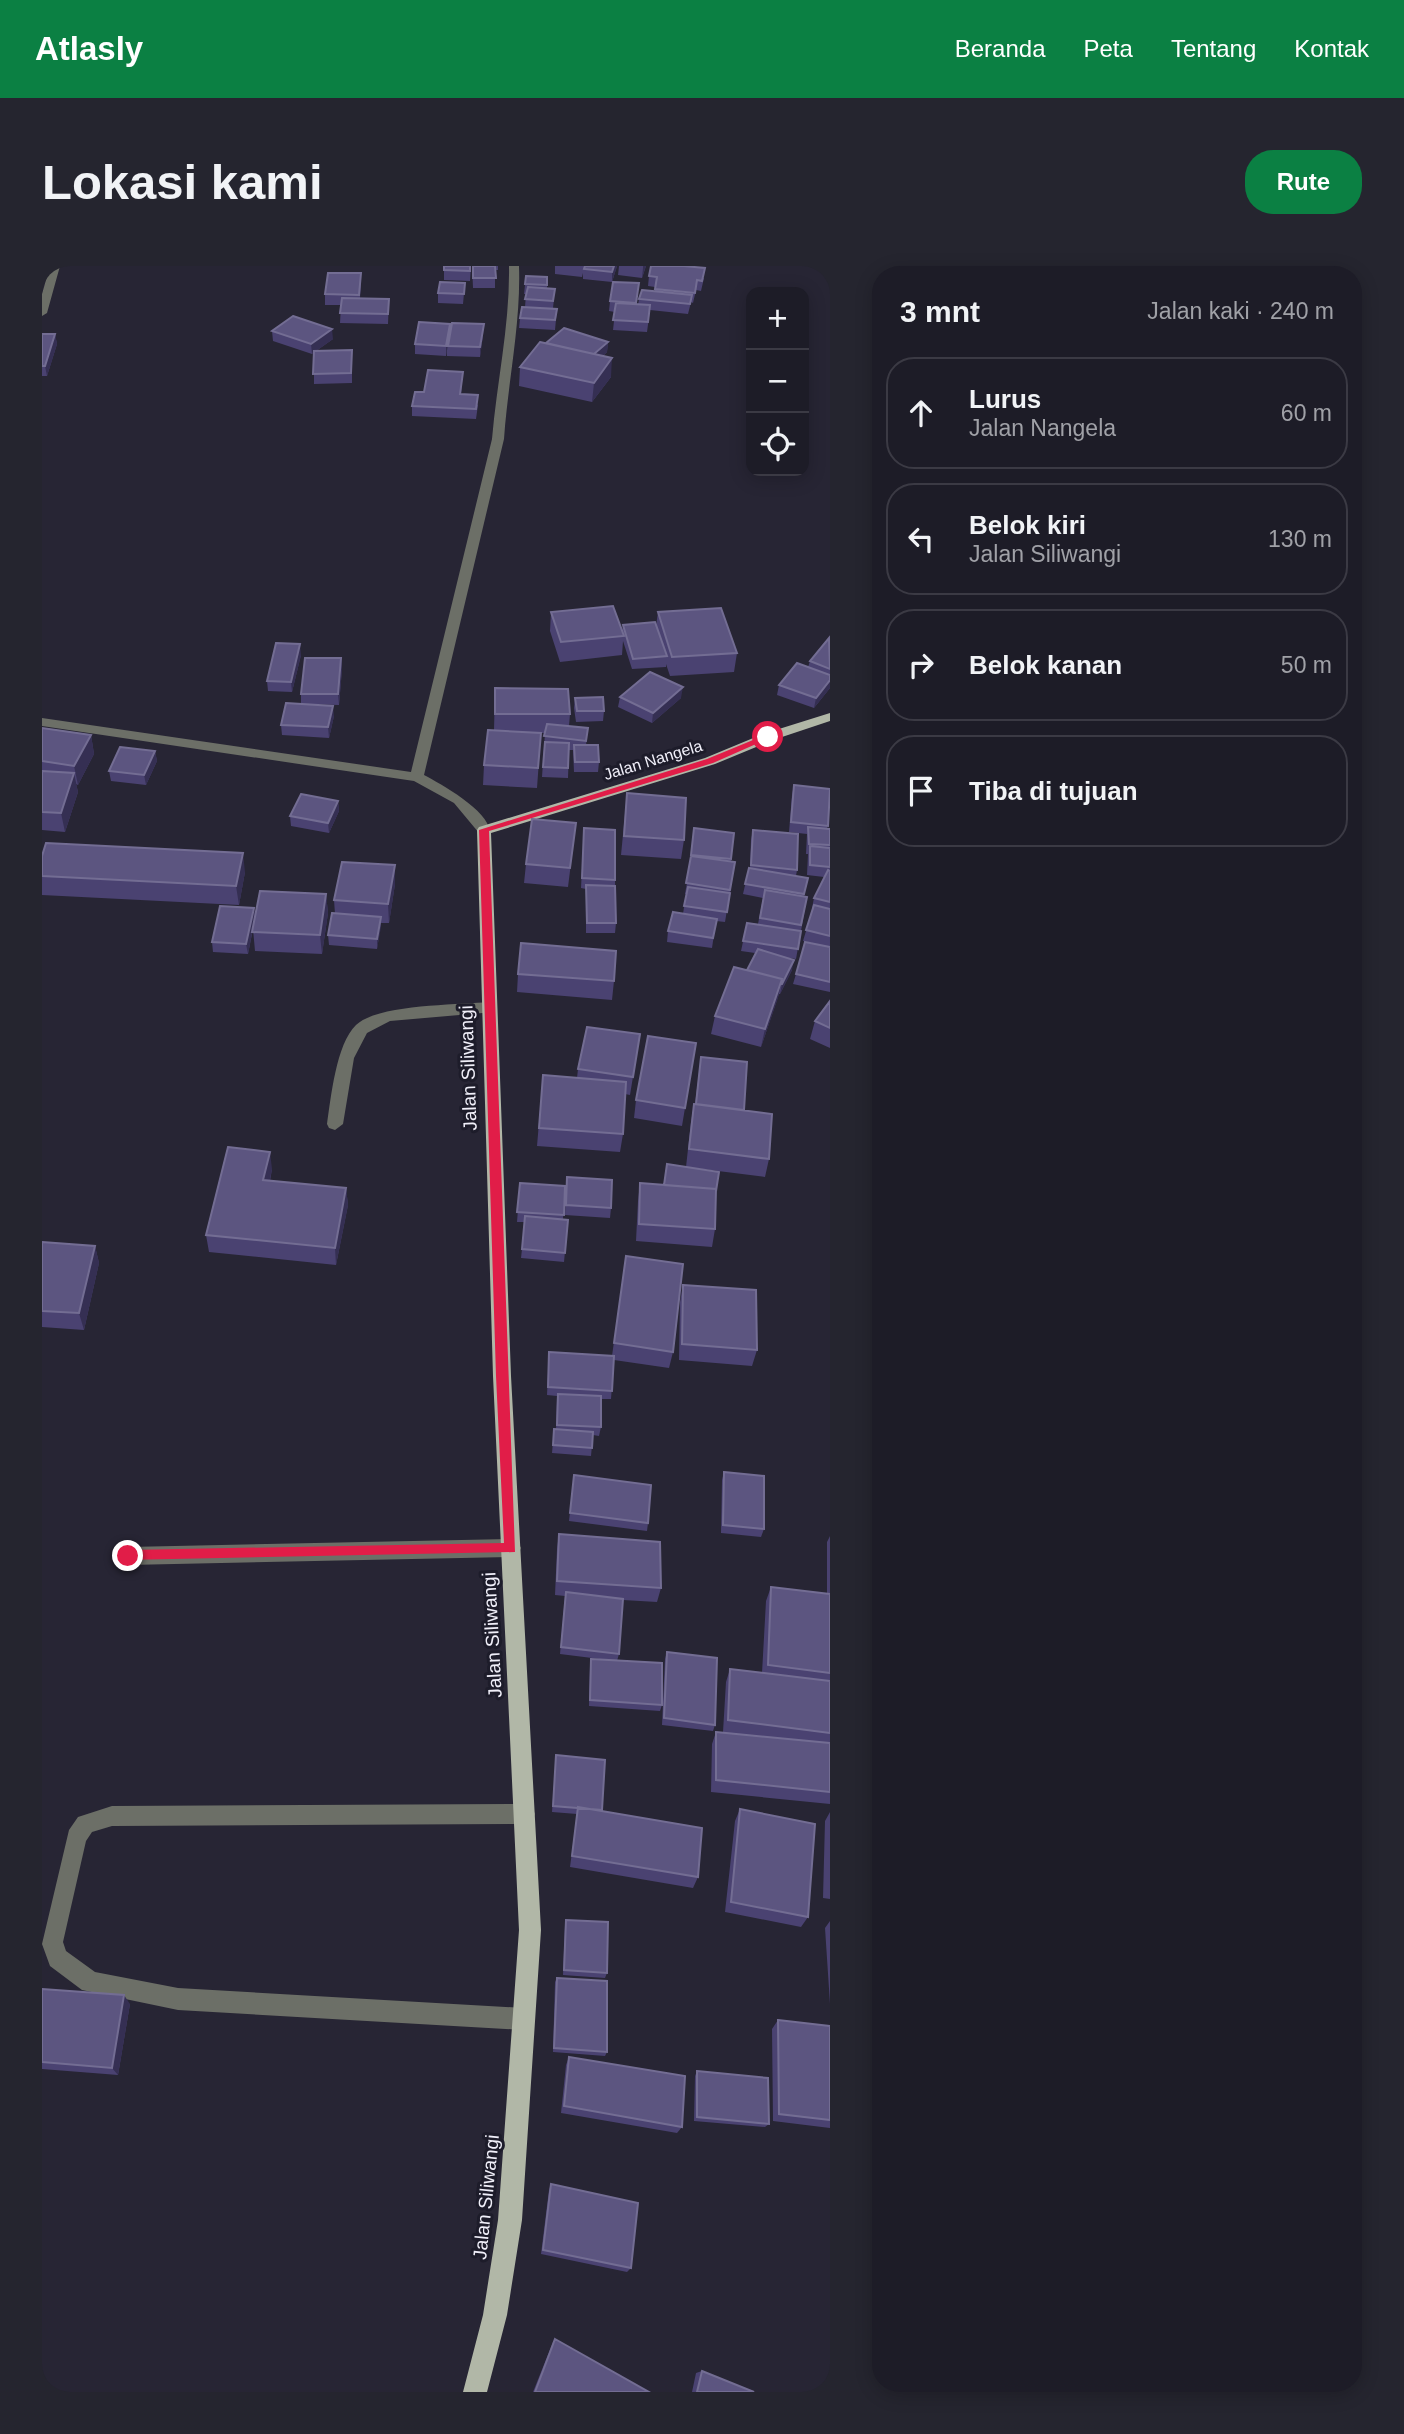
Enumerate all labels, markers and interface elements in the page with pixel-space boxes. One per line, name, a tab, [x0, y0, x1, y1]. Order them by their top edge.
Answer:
text: Atlasly	[35, 30, 143, 67]
text: Beranda	[955, 35, 1046, 62]
text: Peta	[1084, 35, 1133, 62]
text: Tentang	[1171, 35, 1256, 62]
text: Kontak	[1294, 35, 1369, 62]
button: Rute	[1245, 150, 1362, 214]
text: Lokasi kami	[42, 155, 323, 209]
map controls	[746, 287, 809, 476]
button: +	[746, 287, 809, 350]
text: 3 mnt	[900, 295, 980, 328]
text: Jalan kaki · 240 m	[1147, 298, 1334, 324]
button: −	[746, 350, 809, 413]
text: Lurus	[969, 384, 1041, 414]
icon: ahead	[902, 394, 940, 432]
text: 60 m	[1281, 400, 1332, 426]
button: locate	[746, 413, 809, 476]
text: Jalan Nangela	[969, 415, 1116, 441]
text: Belok kiri	[969, 510, 1086, 540]
icon: left	[902, 520, 940, 558]
text: 130 m	[1268, 526, 1332, 552]
text: Jalan Siliwangi	[969, 541, 1121, 567]
icon: right	[902, 646, 940, 684]
text: Belok kanan	[969, 650, 1122, 680]
text: 50 m	[1281, 652, 1332, 678]
route start	[752, 721, 783, 752]
street label: Jalan Nangela	[602, 737, 704, 783]
icon: arrive	[902, 772, 940, 810]
text: Tiba di tujuan	[969, 776, 1138, 806]
street label: Jalan Siliwangi	[455, 1005, 481, 1131]
route end	[112, 1540, 143, 1571]
street label: Jalan Siliwangi	[478, 1572, 506, 1698]
street label: Jalan Siliwangi	[469, 2133, 503, 2261]

